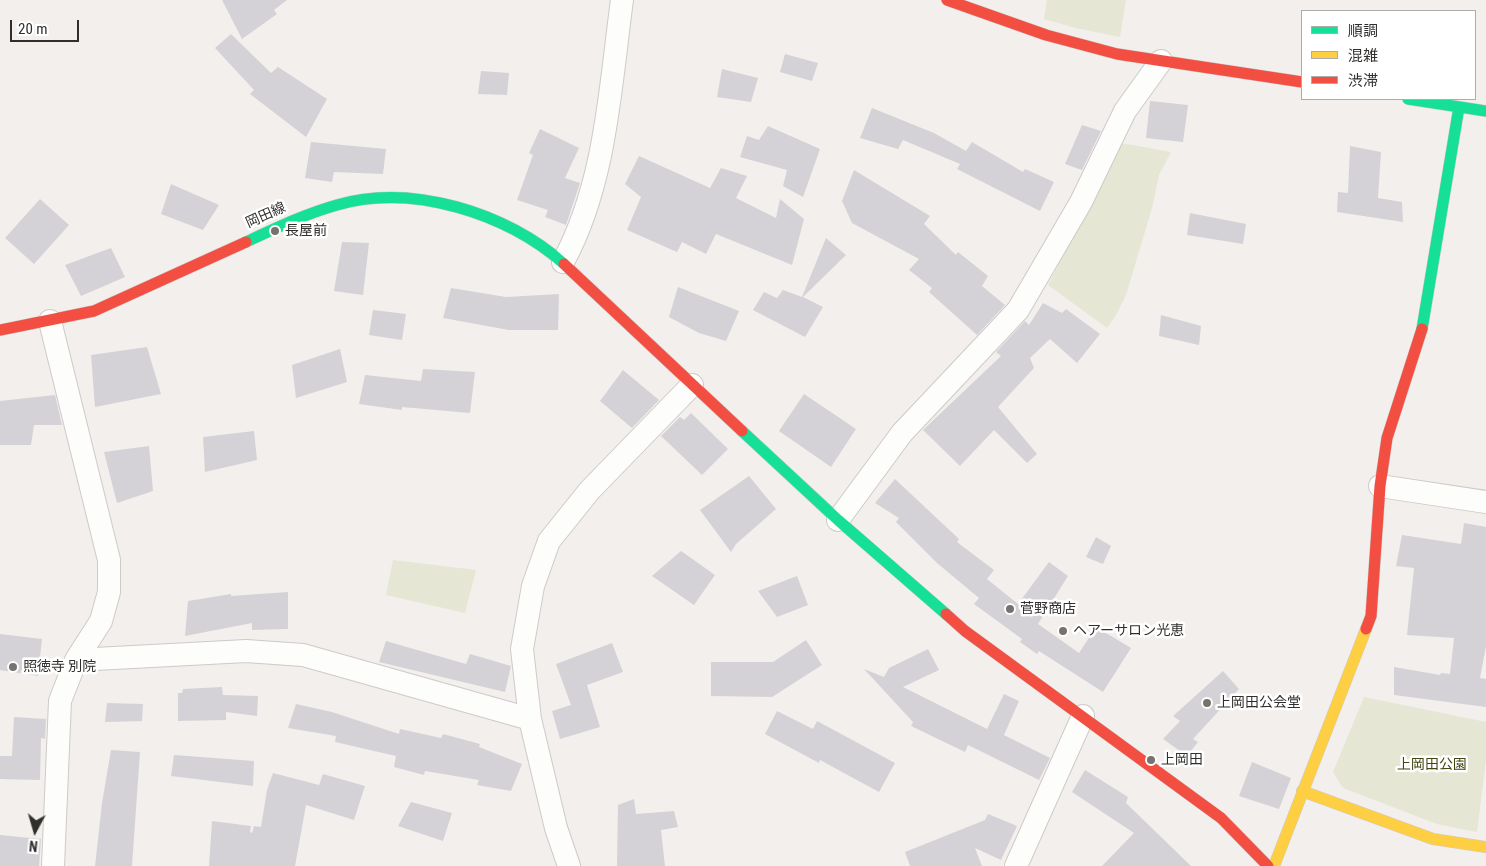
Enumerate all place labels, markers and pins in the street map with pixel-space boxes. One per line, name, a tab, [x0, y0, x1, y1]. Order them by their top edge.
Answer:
place label: 長屋前	[285, 223, 327, 239]
marker: 長屋前	[269, 225, 281, 237]
place label: 菅野商店	[1020, 601, 1076, 617]
marker: 菅野商店	[1004, 603, 1016, 615]
place label: ヘアーサロン光恵	[1073, 623, 1184, 639]
marker: ヘアーサロン光恵	[1057, 625, 1069, 637]
place label: 照徳寺 別院	[23, 659, 96, 675]
marker: 照徳寺 別院	[7, 661, 19, 673]
place label: 上岡田公会堂	[1217, 695, 1301, 711]
marker: 上岡田公会堂	[1201, 697, 1213, 709]
place label: 上岡田	[1161, 752, 1203, 768]
marker: 上岡田	[1145, 754, 1157, 766]

